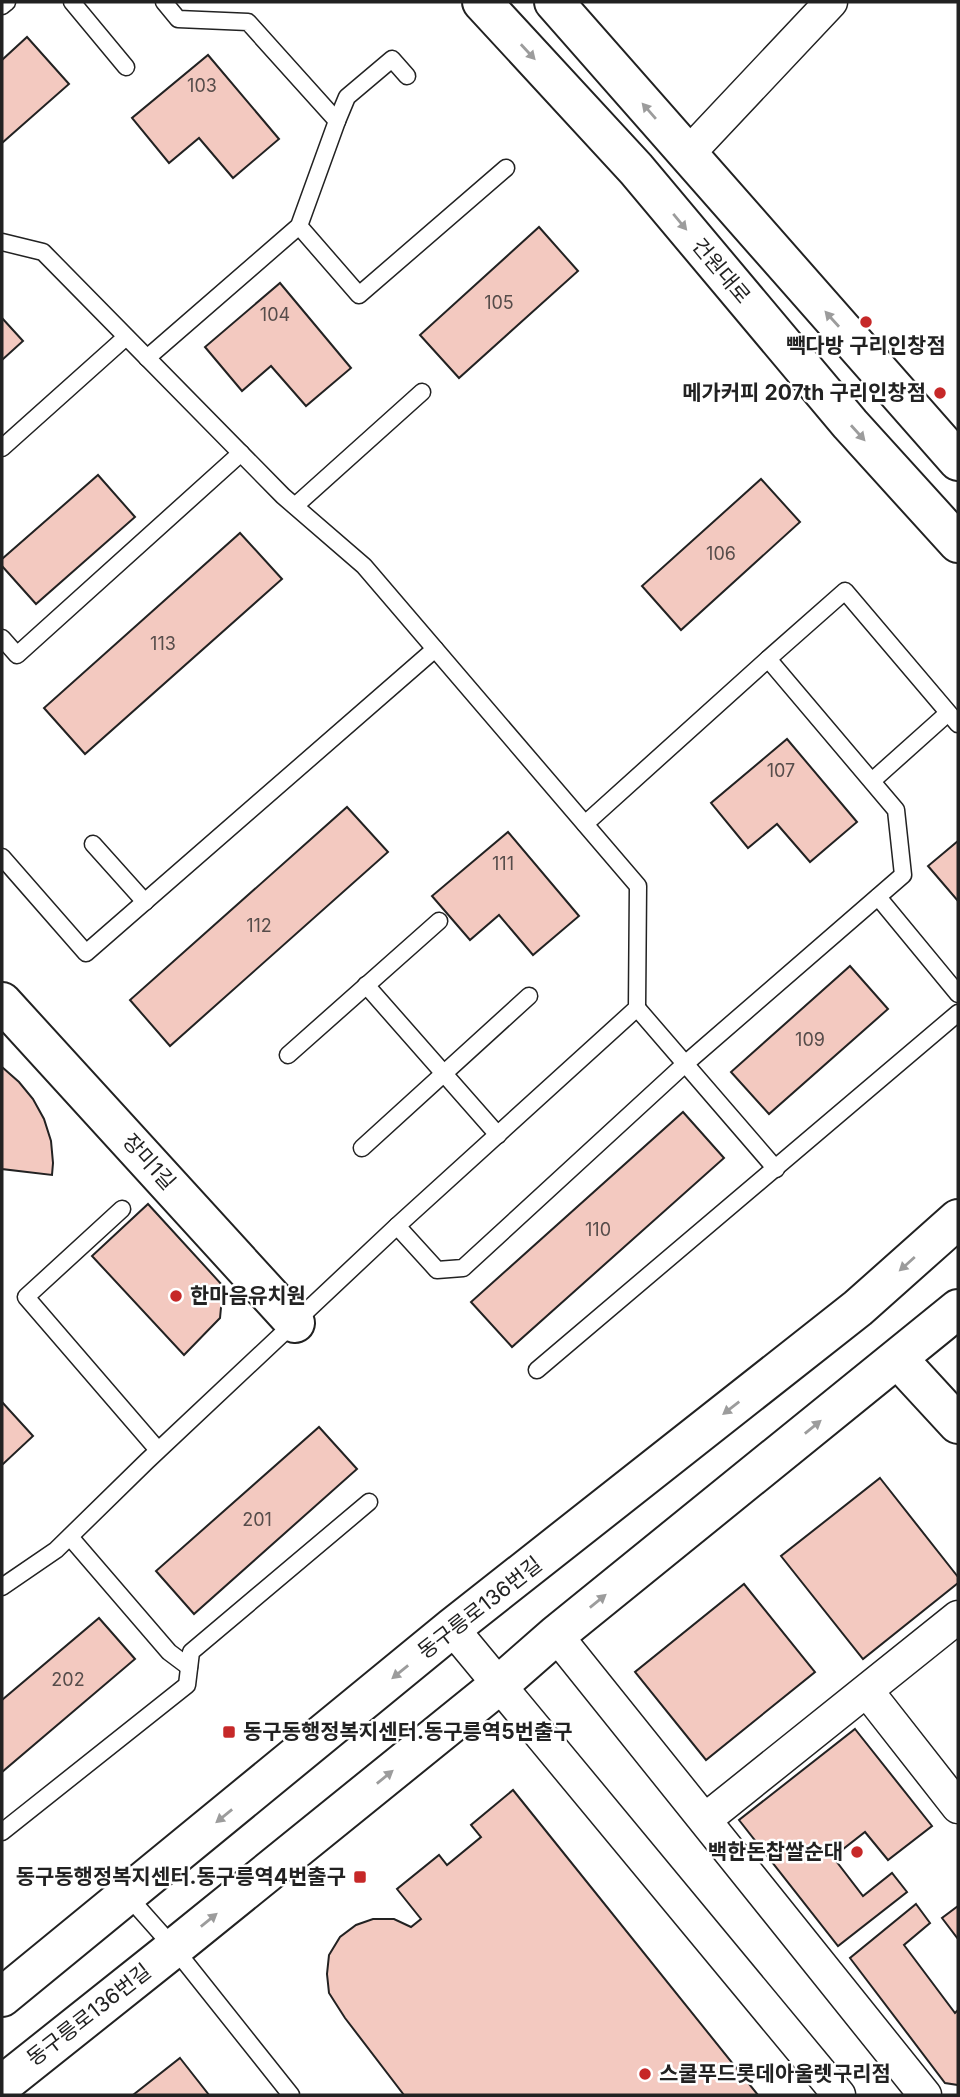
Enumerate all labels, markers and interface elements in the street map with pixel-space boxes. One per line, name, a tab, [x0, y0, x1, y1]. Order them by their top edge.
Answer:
one-way arrow	[520, 43, 536, 60]
house number: 103	[187, 75, 217, 96]
one-way arrow	[641, 102, 657, 120]
one-way arrow	[672, 213, 687, 230]
street label: 건원대로	[687, 233, 756, 308]
house number: 105	[484, 292, 514, 313]
house number: 104	[260, 304, 290, 325]
one-way arrow	[824, 310, 840, 327]
marker: 빽다방 구리인창점	[858, 314, 874, 330]
place label: 빽다방 구리인창점	[786, 333, 946, 358]
place label: 메가커피 207th 구리인창점	[682, 380, 926, 405]
marker: 메가커피 207th 구리인창점	[932, 385, 948, 401]
one-way arrow	[850, 424, 866, 442]
house number: 106	[706, 543, 736, 564]
house number: 113	[150, 633, 176, 654]
house number: 107	[767, 760, 795, 781]
house number: 111	[492, 853, 514, 874]
house number: 112	[246, 915, 272, 936]
house number: 109	[795, 1029, 825, 1050]
street label: 장미1길	[118, 1129, 181, 1195]
house number: 110	[585, 1219, 611, 1240]
one-way arrow	[898, 1256, 916, 1272]
place label: 한마음유치원	[190, 1283, 306, 1308]
marker: 한마음유치원	[168, 1288, 184, 1304]
one-way arrow	[723, 1401, 741, 1416]
one-way arrow	[805, 1420, 822, 1435]
house number: 201	[242, 1509, 272, 1530]
street label: 동구릉로136번길	[413, 1551, 547, 1664]
one-way arrow	[589, 1593, 607, 1608]
one-way arrow	[391, 1664, 409, 1679]
house number: 202	[51, 1669, 85, 1690]
place label: 동구동행정복지센터.동구릉역5번출구	[243, 1719, 573, 1744]
marker: 동구동행정복지센터.동구릉역5번출구	[221, 1724, 237, 1740]
one-way arrow	[377, 1770, 394, 1785]
one-way arrow	[215, 1808, 232, 1823]
place label: 백한돈찹쌀순대	[708, 1839, 843, 1864]
marker: 백한돈찹쌀순대	[849, 1844, 865, 1860]
place label: 동구동행정복지센터.동구릉역4번출구	[16, 1864, 346, 1889]
marker: 동구동행정복지센터.동구릉역4번출구	[352, 1869, 368, 1885]
one-way arrow	[199, 1913, 217, 1928]
street label: 동구릉로136번길	[22, 1958, 156, 2071]
place label: 스쿨푸드롯데아울렛구리점	[659, 2061, 891, 2086]
marker: 스쿨푸드롯데아울렛구리점	[637, 2066, 653, 2082]

